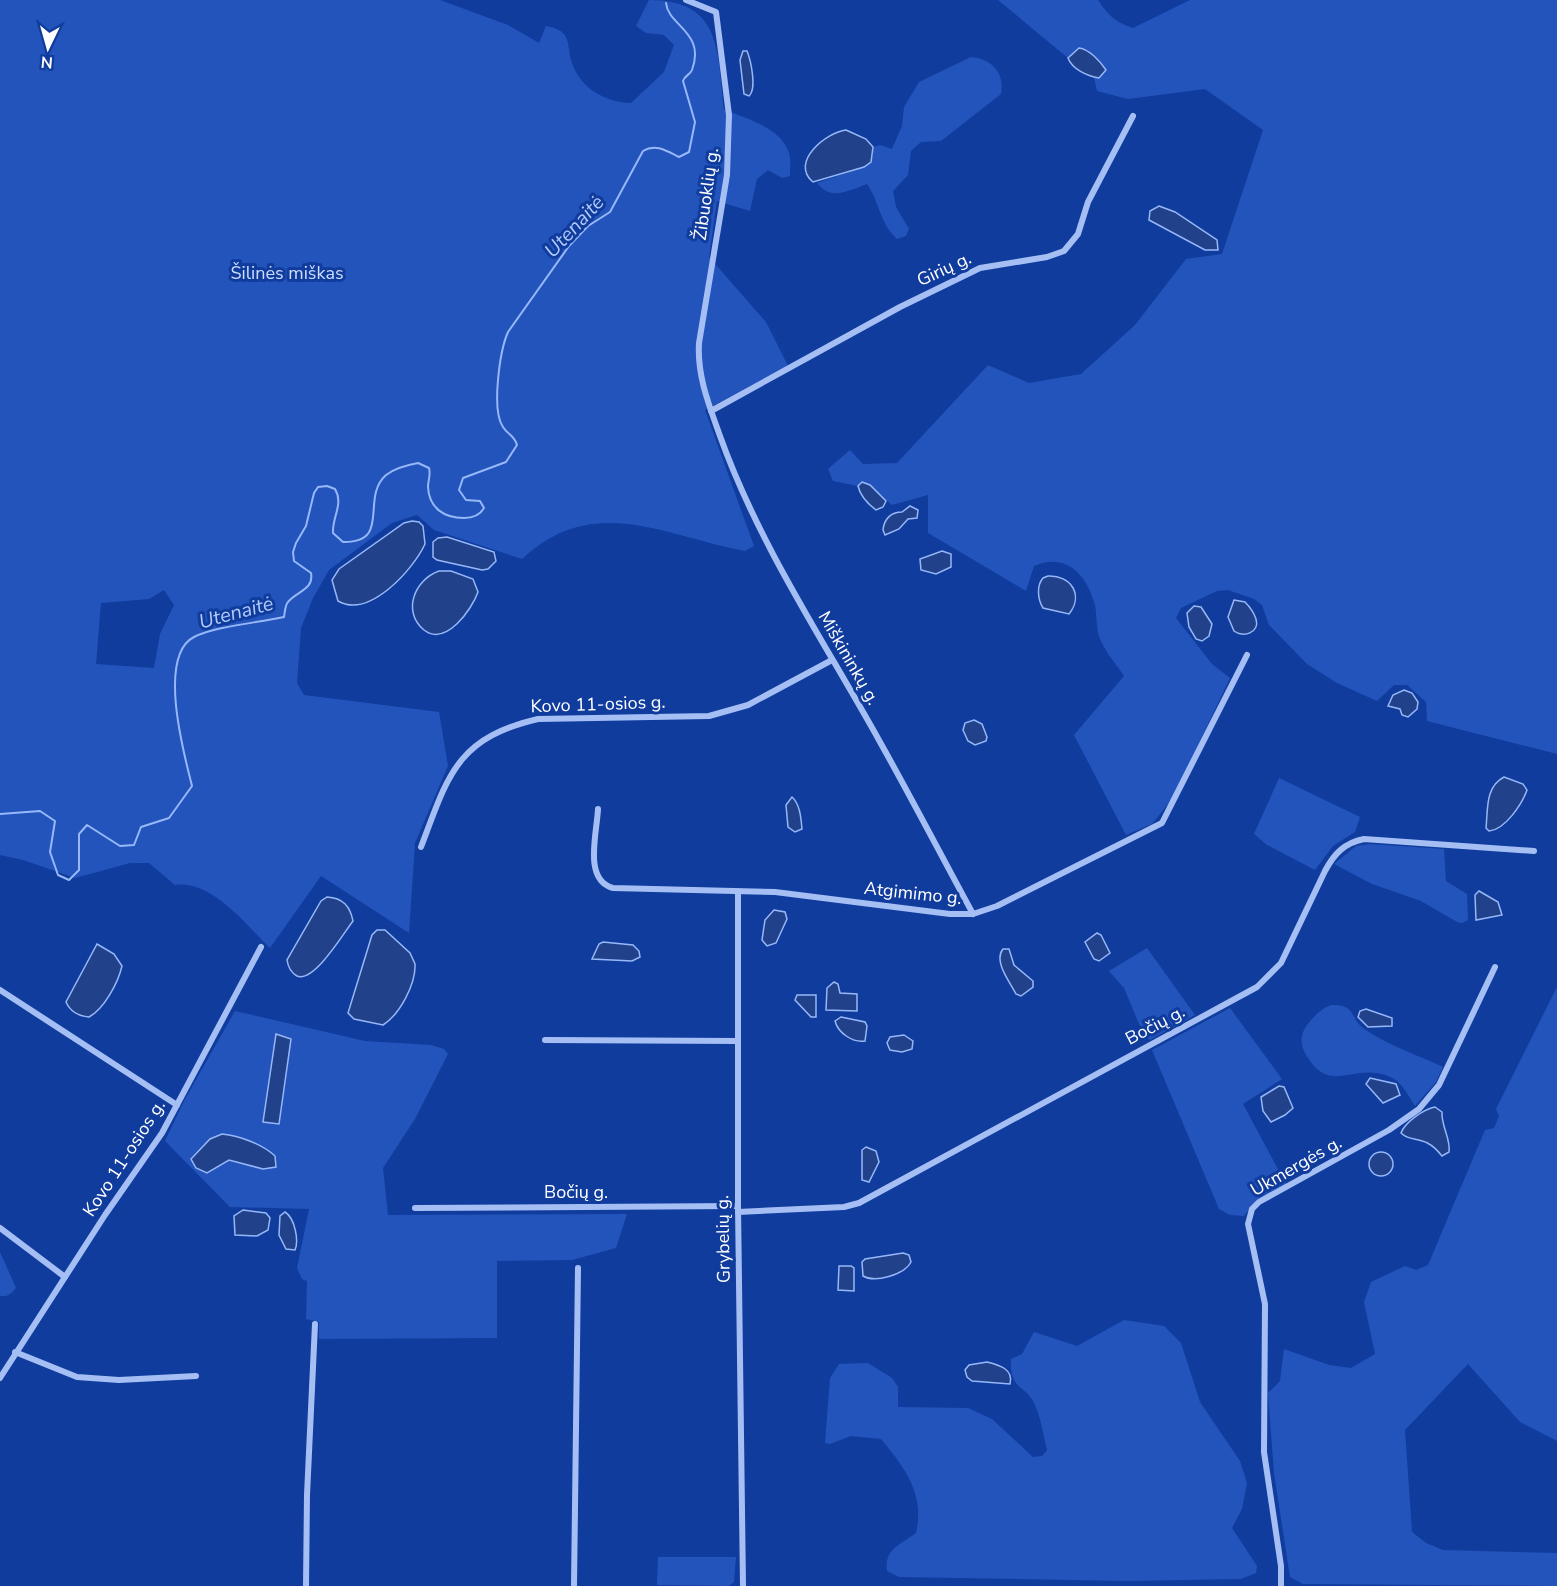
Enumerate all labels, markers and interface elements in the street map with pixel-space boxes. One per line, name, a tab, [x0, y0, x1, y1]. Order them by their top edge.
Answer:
north arrow	[18, 18, 78, 78]
text: N	[40, 50, 54, 73]
street label: Žibuoklių g.	[688, 146, 724, 242]
water label: Utenaitė	[538, 189, 610, 263]
street label: Girių g.	[913, 246, 975, 292]
park label: Šilinės miškas	[230, 261, 344, 285]
water label: Utenaitė	[196, 589, 277, 635]
street label: Miškininkų g.	[813, 607, 885, 709]
street label: Kovo 11-osios g.	[530, 690, 666, 718]
street label: Atgimimo g.	[863, 876, 963, 910]
street label: Bočių g.	[1121, 999, 1189, 1051]
street label: Kovo 11-osios g.	[77, 1095, 171, 1221]
street label: Ukmergės g.	[1246, 1130, 1346, 1202]
street label: Bočių g.	[544, 1180, 608, 1204]
street label: Grybelių g.	[710, 1195, 736, 1283]

